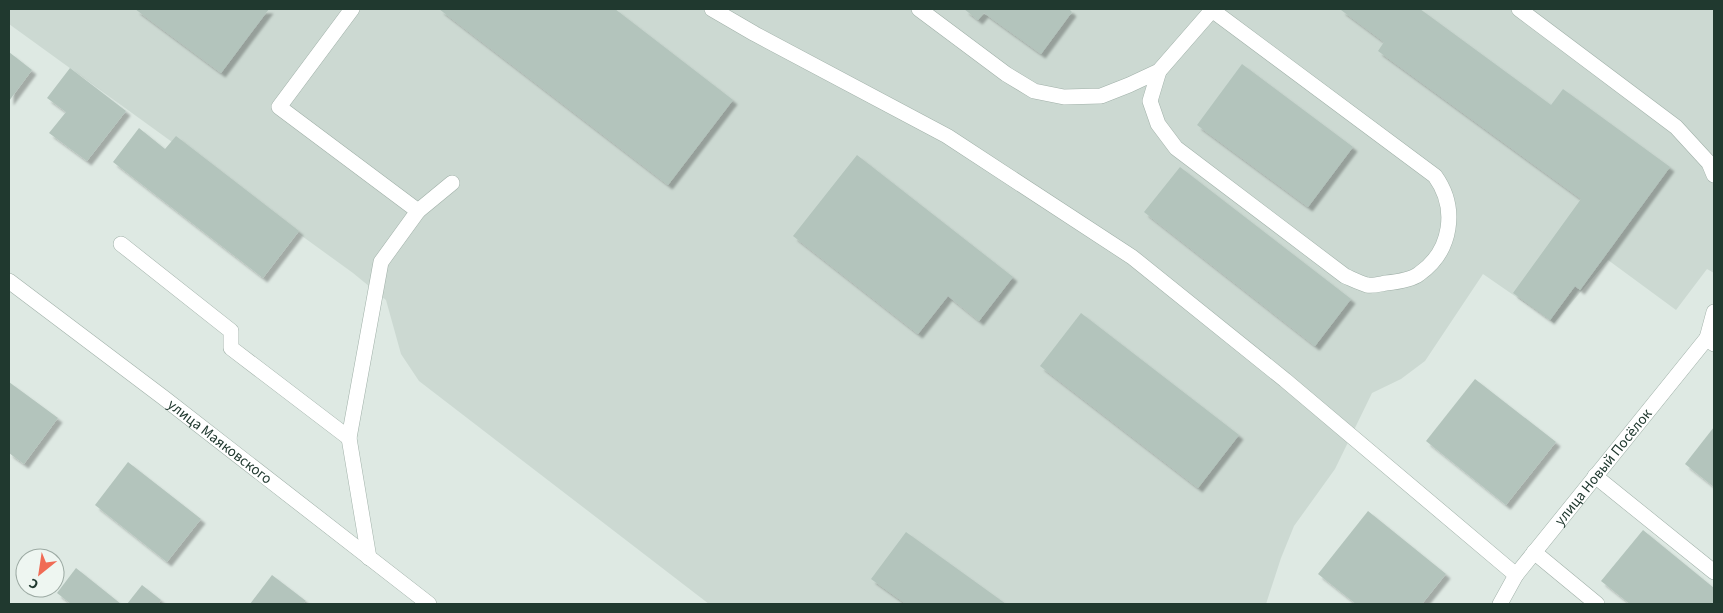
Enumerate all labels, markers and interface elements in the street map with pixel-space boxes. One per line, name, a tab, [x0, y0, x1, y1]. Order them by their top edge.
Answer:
street label: улица Маяковского	[163, 394, 277, 489]
street label: улица Новый Посёлок	[1550, 403, 1657, 530]
north arrow	[15, 548, 65, 598]
text: С	[25, 573, 43, 594]

